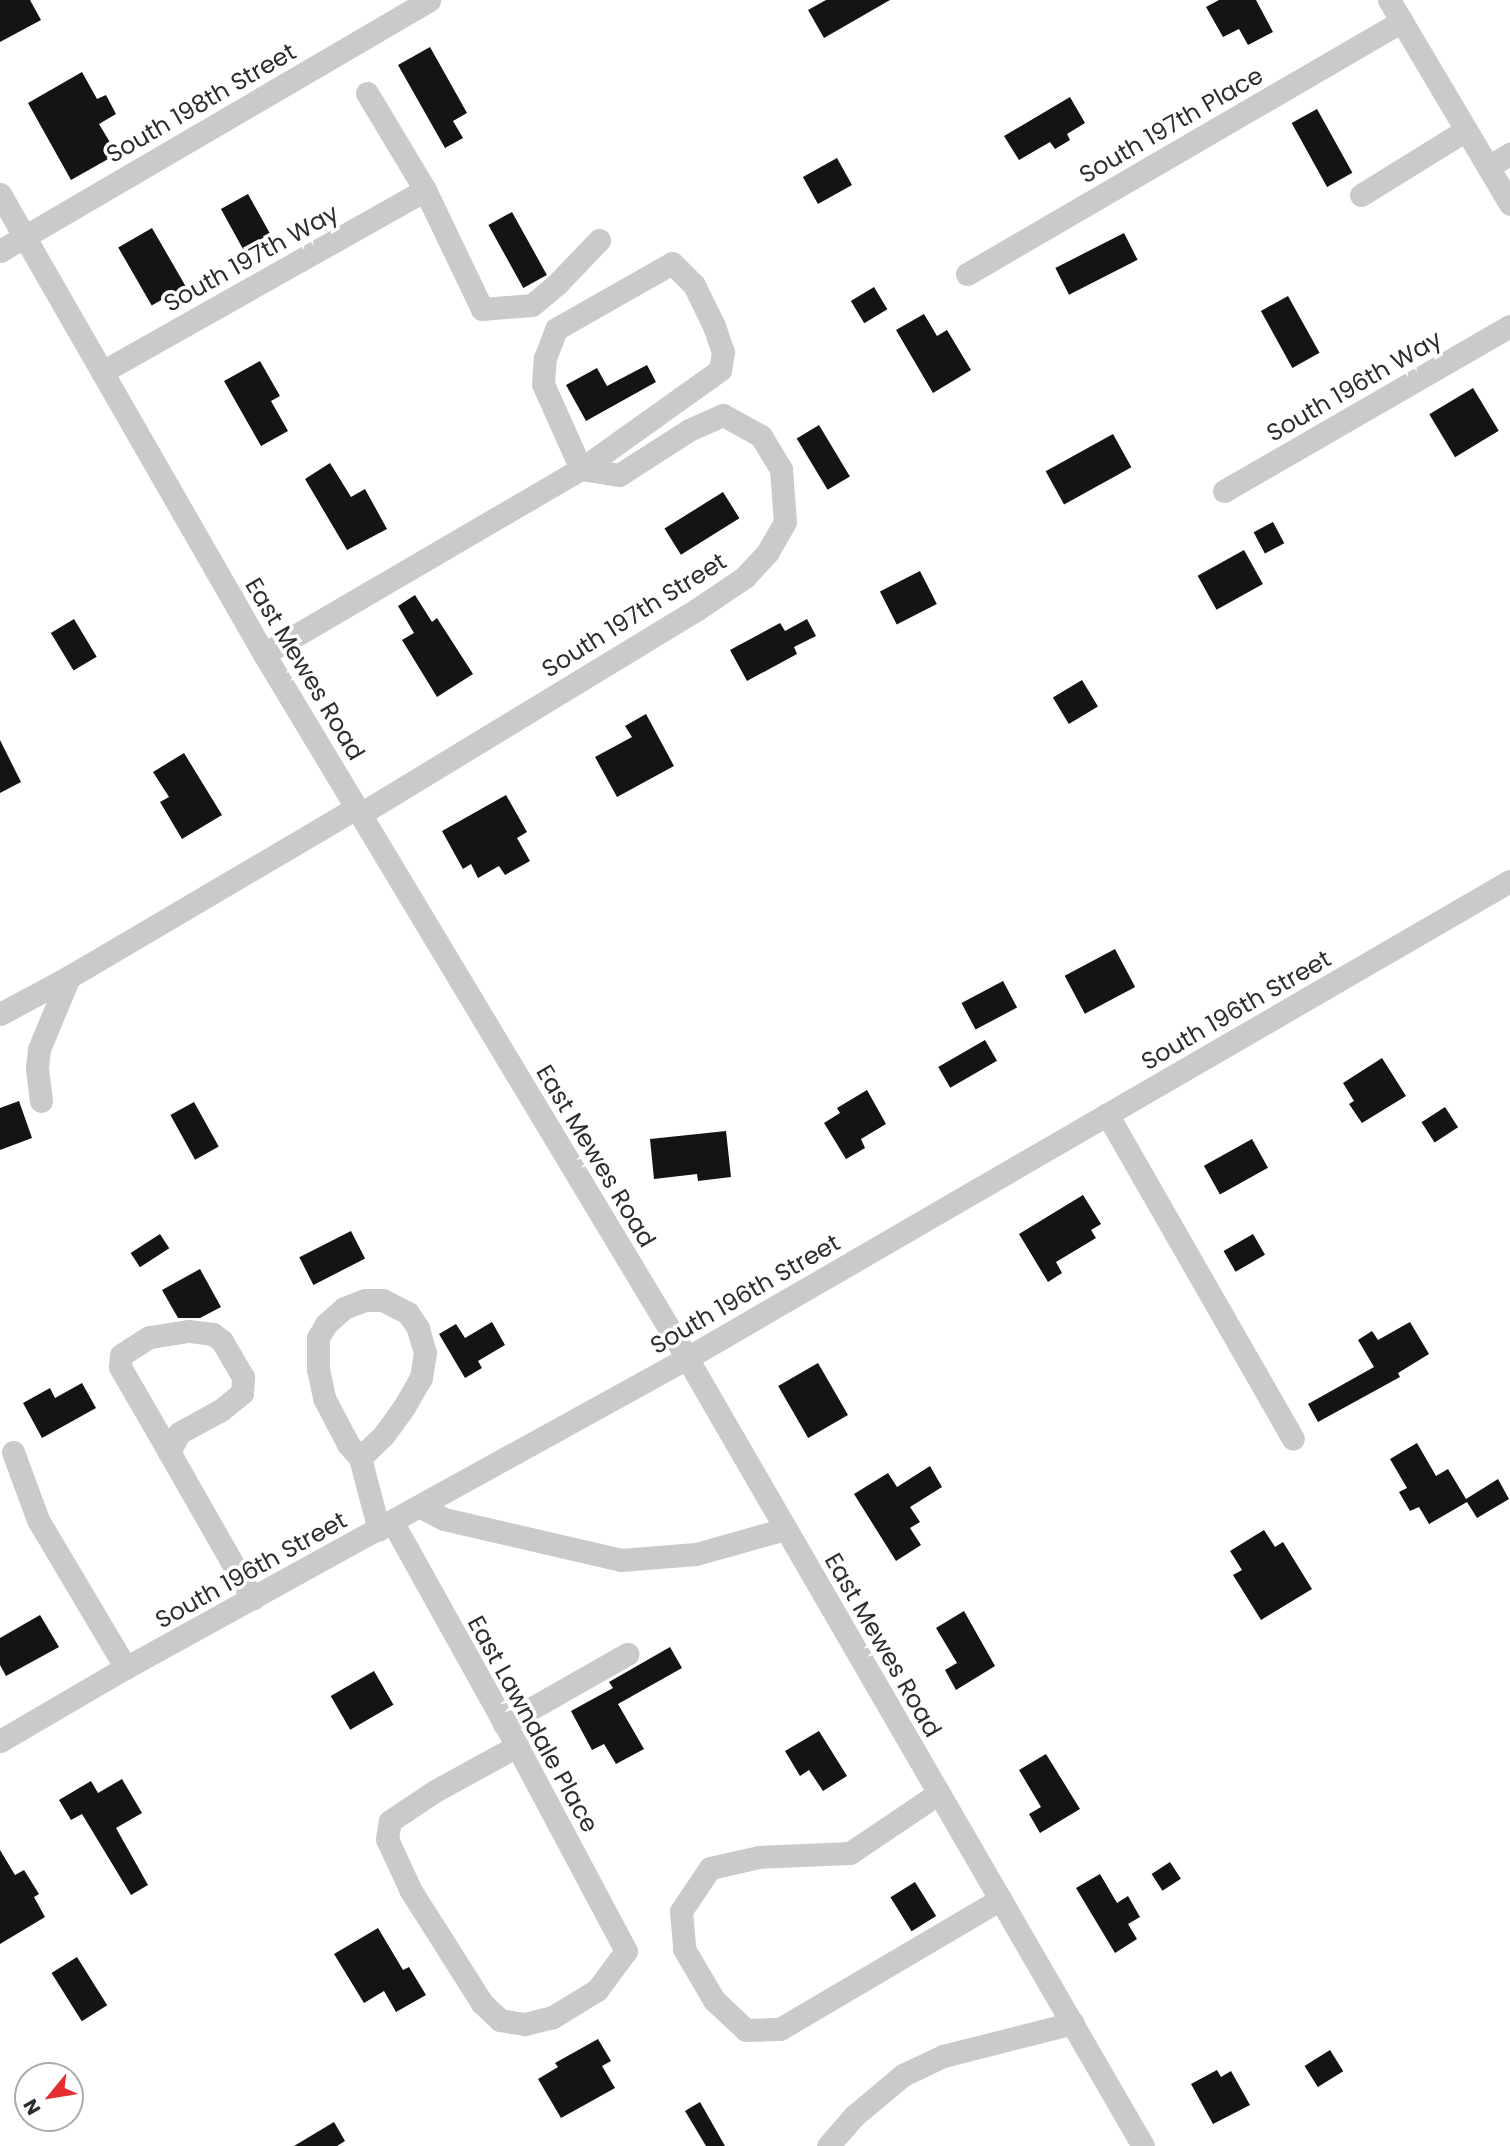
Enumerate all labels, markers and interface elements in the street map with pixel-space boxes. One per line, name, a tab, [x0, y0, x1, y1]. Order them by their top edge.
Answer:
street label: South 198th Street	[101, 37, 301, 169]
street label: South 197th Place	[1074, 61, 1268, 189]
street label: South 197th Way	[159, 198, 343, 318]
street label: South 196th Way	[1261, 324, 1447, 448]
street label: South 197th Street	[536, 547, 732, 683]
street label: East Mewes Road	[239, 573, 371, 765]
street label: South 196th Street	[1136, 944, 1336, 1076]
street label: East Mewes Road	[530, 1060, 662, 1252]
street label: South 196th Street	[645, 1228, 845, 1360]
street label: South 196th Street	[150, 1505, 352, 1635]
street label: East Mewes Road	[819, 1548, 947, 1742]
street label: East Lawndale Place	[462, 1611, 604, 1837]
north arrow	[14, 2062, 84, 2132]
text: N	[17, 2094, 47, 2120]

